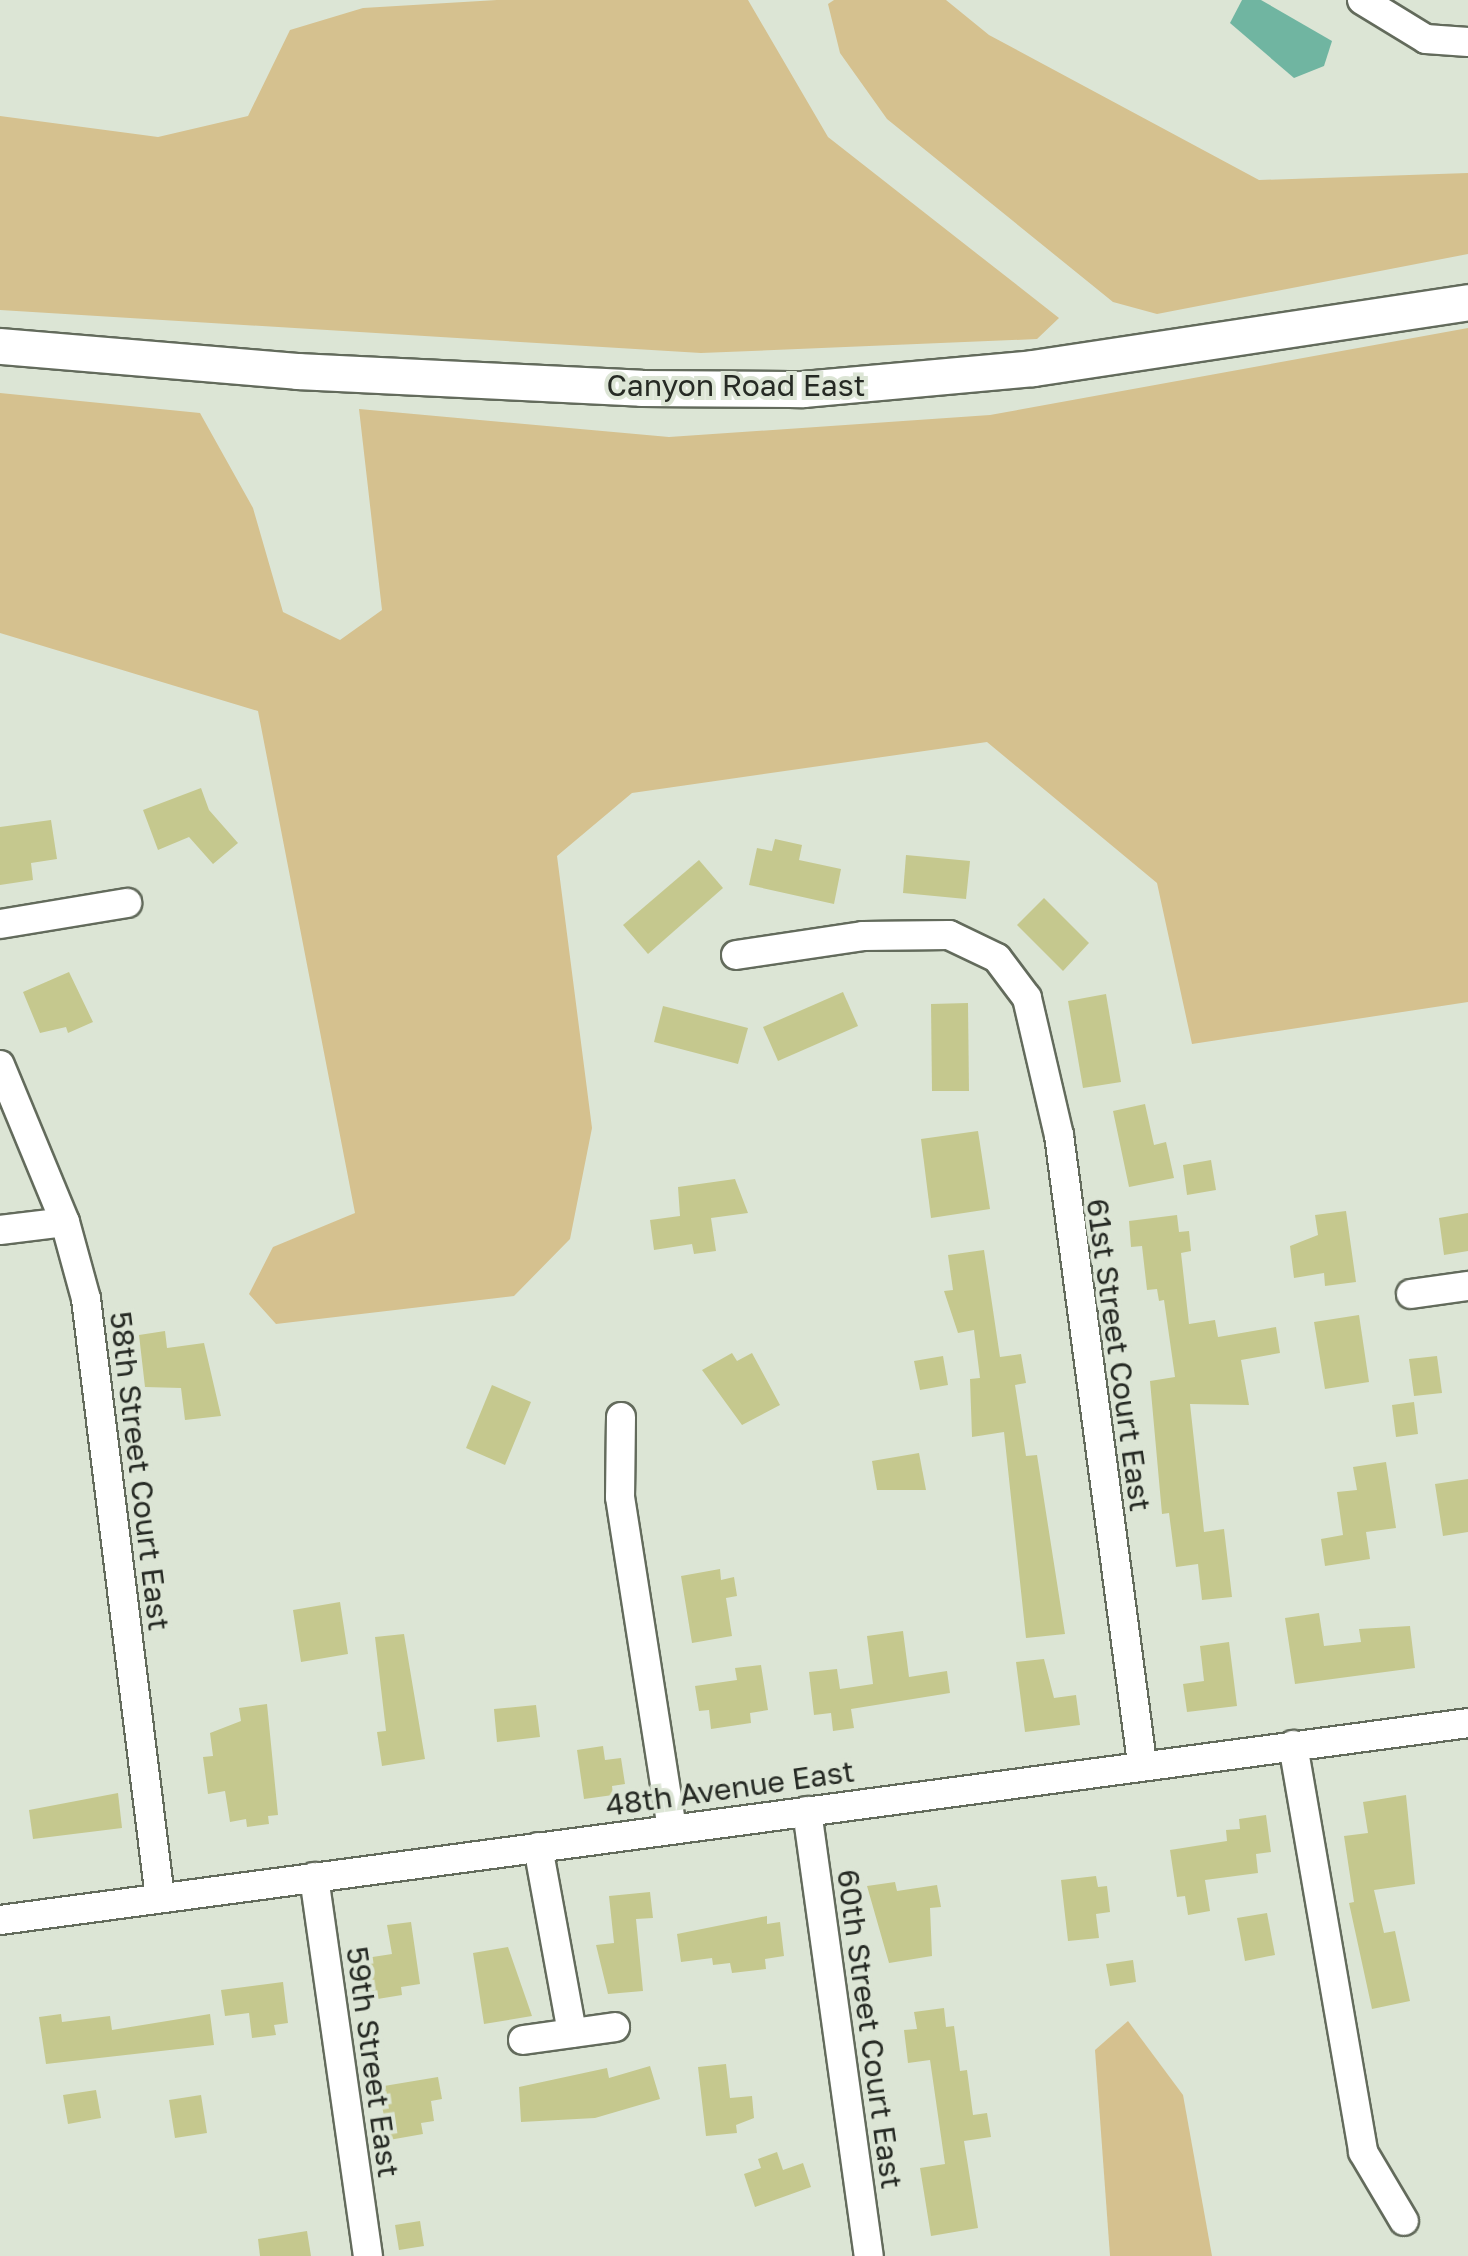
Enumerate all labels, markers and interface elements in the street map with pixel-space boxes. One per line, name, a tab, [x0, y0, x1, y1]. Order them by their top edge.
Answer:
street label: Canyon Road East	[606, 367, 866, 403]
street label: 61st Street Court East	[1079, 1196, 1159, 1514]
street label: 58th Street Court East	[103, 1309, 177, 1633]
street label: 48th Avenue East	[603, 1753, 857, 1823]
street label: 60th Street Court East	[830, 1867, 910, 2191]
street label: 59th Street East	[339, 1944, 407, 2180]

